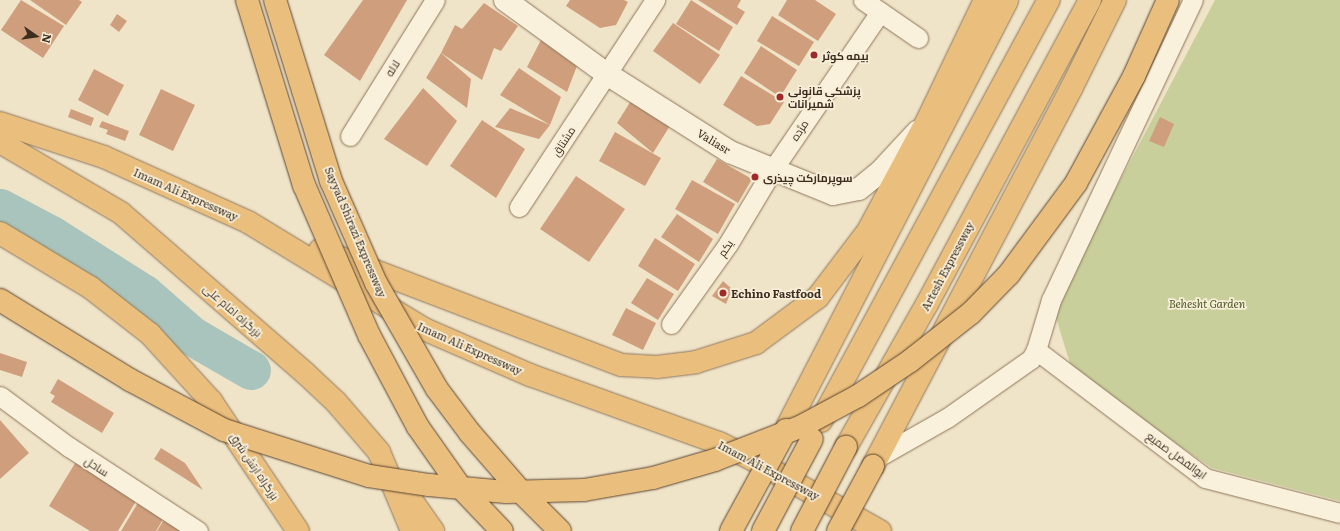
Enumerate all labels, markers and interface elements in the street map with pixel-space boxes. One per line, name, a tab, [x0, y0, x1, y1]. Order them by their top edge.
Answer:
north arrow	[16, 16, 56, 56]
text: N	[39, 32, 57, 45]
place label: بیمه کوثر	[822, 48, 869, 62]
marker: بیمه کوثر	[809, 50, 819, 60]
street label: لاله	[382, 58, 402, 78]
place label: پزشکی قانونی شمیرانات	[788, 84, 861, 110]
marker: پزشکی قانونی شمیرانات	[775, 92, 785, 102]
street label: مژده	[787, 117, 811, 143]
street label: مشتاق	[549, 124, 577, 158]
street label: Valiasr	[695, 126, 733, 156]
street label: Imam Ali Expressway	[132, 165, 240, 223]
street label: Sayyad Shirazi Expressway	[322, 165, 390, 299]
place label: سوپرمارکت چیذری	[763, 170, 853, 184]
marker: سوپرمارکت چیذری	[750, 172, 760, 182]
street label: Artesh Expressway	[918, 219, 976, 313]
street label: یکم	[715, 237, 735, 259]
street label: بزرگراه امام علی	[201, 281, 265, 339]
place label: Echino Fastfood	[731, 286, 821, 300]
marker: Echino Fastfood	[718, 288, 728, 298]
park label: Behesht Garden	[1169, 296, 1245, 310]
street label: Imam Ali Expressway	[416, 319, 524, 377]
street label: ابوالفضل صمیع	[1144, 429, 1210, 481]
street label: بزرگراه ارتش شرق	[228, 430, 282, 502]
street label: Imam Ali Expressway	[716, 438, 822, 502]
street label: ساحل	[82, 453, 112, 479]

